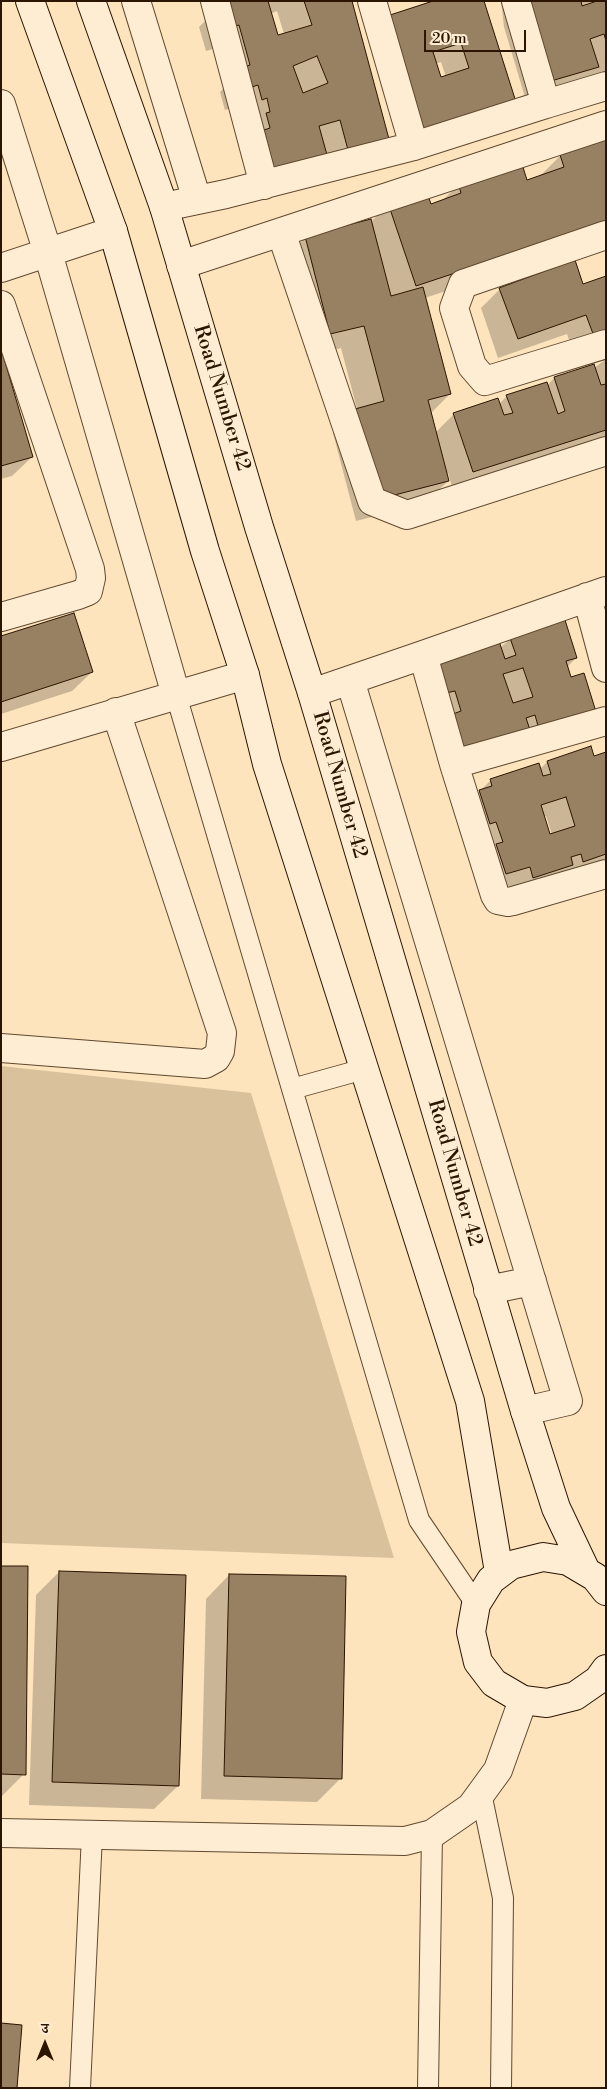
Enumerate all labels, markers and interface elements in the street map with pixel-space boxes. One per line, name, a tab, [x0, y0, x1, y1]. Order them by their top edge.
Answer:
scale bar	[427, 20, 530, 52]
text: 20 m	[432, 29, 467, 48]
street label: Road Number 42	[187, 322, 255, 474]
street label: Road Number 42	[307, 709, 371, 861]
street label: Road Number 42	[422, 1097, 486, 1249]
north arrow	[20, 2019, 70, 2069]
text: उ	[41, 2020, 49, 2038]

